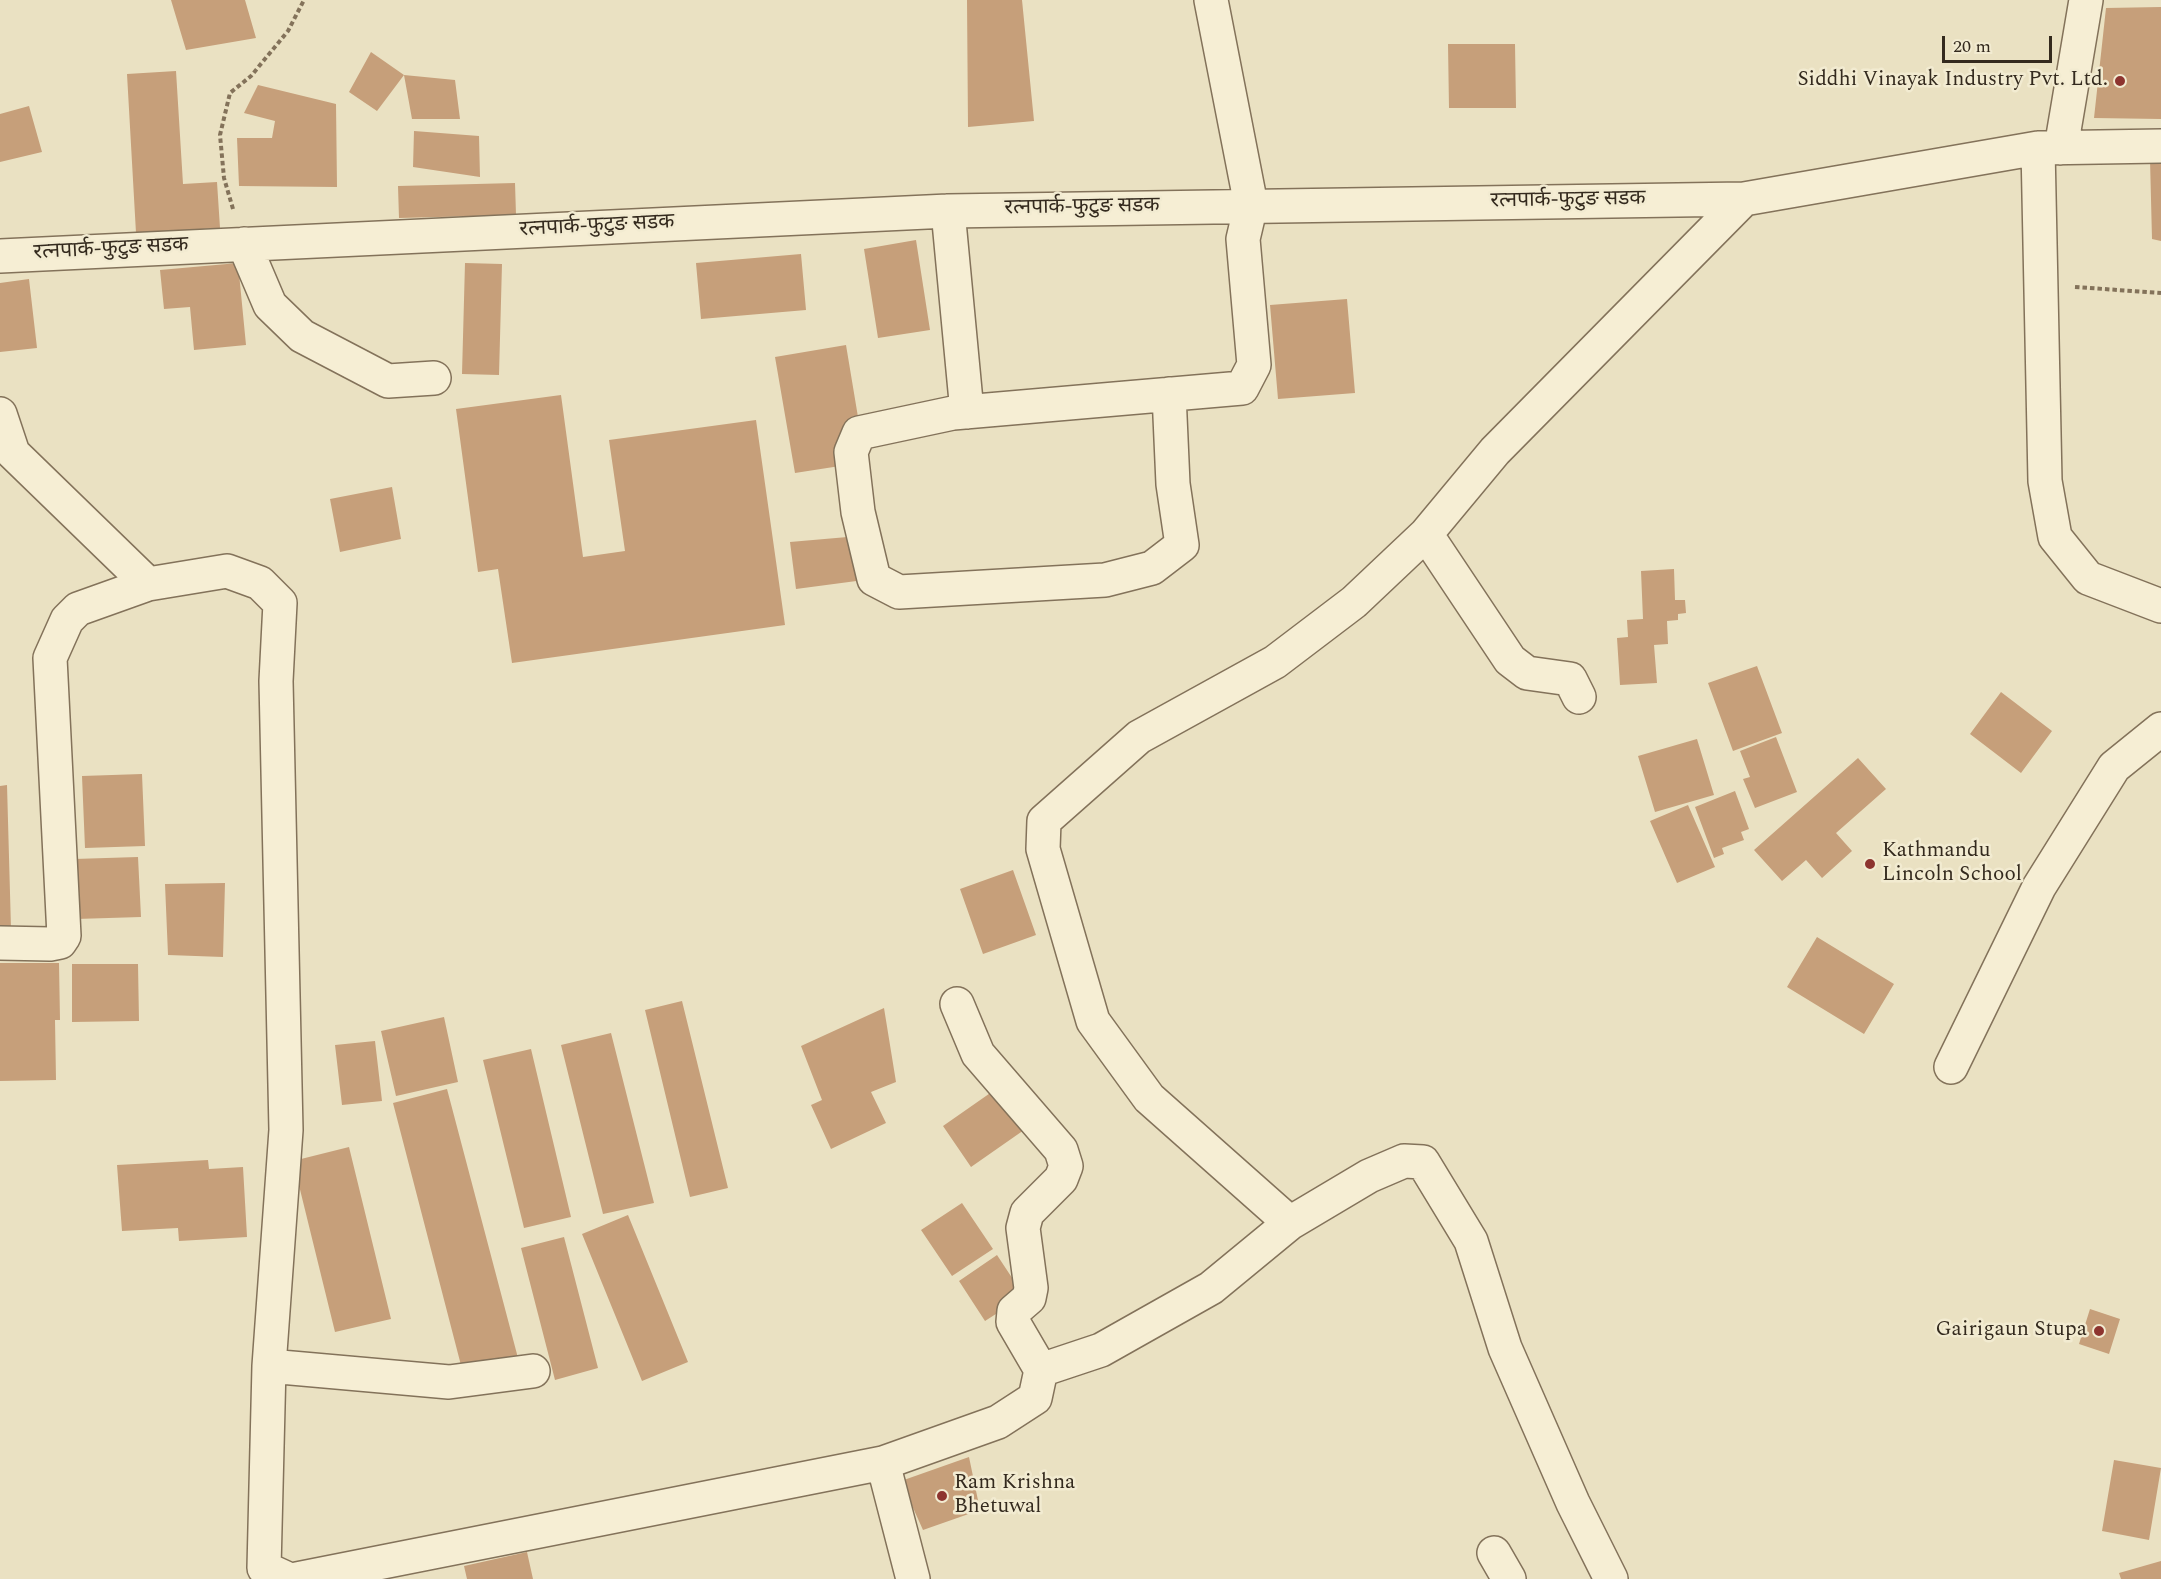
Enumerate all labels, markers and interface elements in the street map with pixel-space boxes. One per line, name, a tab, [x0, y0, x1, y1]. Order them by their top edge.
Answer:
scale bar	[1945, 24, 2054, 62]
text: 20 m	[1953, 33, 1991, 60]
place label: Siddhi Vinayak Industry Pvt. Ltd.	[1797, 68, 2108, 94]
marker: Siddhi Vinayak Industry Pvt. Ltd.	[2113, 74, 2127, 88]
street label: रत्नपार्क-फुटुङ सडक	[1490, 187, 1646, 215]
street label: रत्नपार्क-फुटुङ सडक	[1004, 194, 1160, 222]
street label: रत्नपार्क-फुटुङ सडक	[519, 210, 675, 244]
street label: रत्नपार्क-फुटुङ सडक	[33, 233, 189, 267]
place label: Kathmandu Lincoln School	[1882, 839, 2022, 889]
marker: Kathmandu Lincoln School	[1863, 857, 1877, 871]
place label: Gairigaun Stupa	[1935, 1318, 2087, 1344]
marker: Gairigaun Stupa	[2092, 1324, 2106, 1338]
place label: Ram Krishna Bhetuwal	[954, 1471, 1075, 1521]
marker: Ram Krishna Bhetuwal	[935, 1489, 949, 1503]

